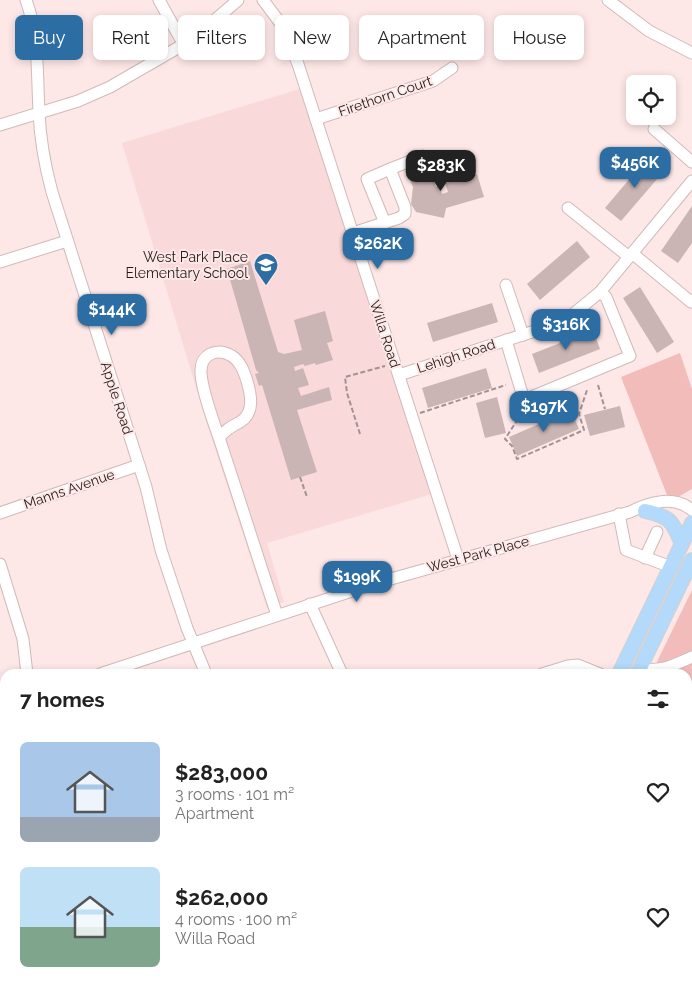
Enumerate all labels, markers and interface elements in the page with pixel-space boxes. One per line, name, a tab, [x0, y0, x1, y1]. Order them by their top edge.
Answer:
chip: Buy	[15, 15, 83, 60]
chip: Rent	[93, 15, 168, 60]
chip: Filters	[178, 15, 265, 60]
chip: New	[275, 15, 349, 60]
chip: Apartment	[359, 15, 484, 60]
chip: House	[494, 15, 584, 60]
street label: Firethorn Court	[336, 72, 434, 119]
map controls	[626, 75, 676, 125]
button: locate	[626, 75, 676, 125]
pin: $456K	[600, 146, 670, 189]
pin: $283K	[406, 150, 476, 192]
text: $456K	[611, 153, 659, 172]
text: $283K	[417, 156, 465, 175]
pin: $262K	[343, 228, 413, 270]
text: $262K	[354, 234, 402, 253]
place label: West Park Place Elementary School	[125, 249, 248, 281]
school or university icon: West Park Place Elementary School	[253, 252, 279, 286]
pin: $144K	[77, 294, 147, 336]
street label: Willa Road	[367, 298, 403, 370]
text: $144K	[88, 300, 136, 319]
pin: $316K	[531, 308, 601, 351]
text: $316K	[542, 315, 590, 334]
street label: Lehigh Road	[415, 336, 497, 376]
street label: Apple Road	[98, 359, 136, 437]
pin: $197K	[509, 390, 579, 433]
text: $197K	[520, 397, 568, 416]
street label: Manns Avenue	[21, 466, 117, 512]
street label: West Park Place	[425, 533, 531, 575]
pin: $199K	[322, 560, 392, 603]
text: $199K	[333, 567, 381, 586]
icon: filters	[644, 685, 672, 713]
text: 7 homes	[20, 687, 105, 712]
text: $283,000	[175, 760, 268, 785]
icon: home	[60, 762, 120, 822]
icon: heart	[644, 778, 672, 806]
text: 3 rooms · 101 m²	[175, 785, 294, 804]
text: Apartment	[175, 804, 254, 823]
text: $262,000	[175, 885, 268, 910]
icon: home	[60, 887, 120, 947]
icon: heart	[644, 903, 672, 931]
text: 4 rooms · 100 m²	[175, 910, 297, 929]
text: Willa Road	[175, 929, 255, 948]

